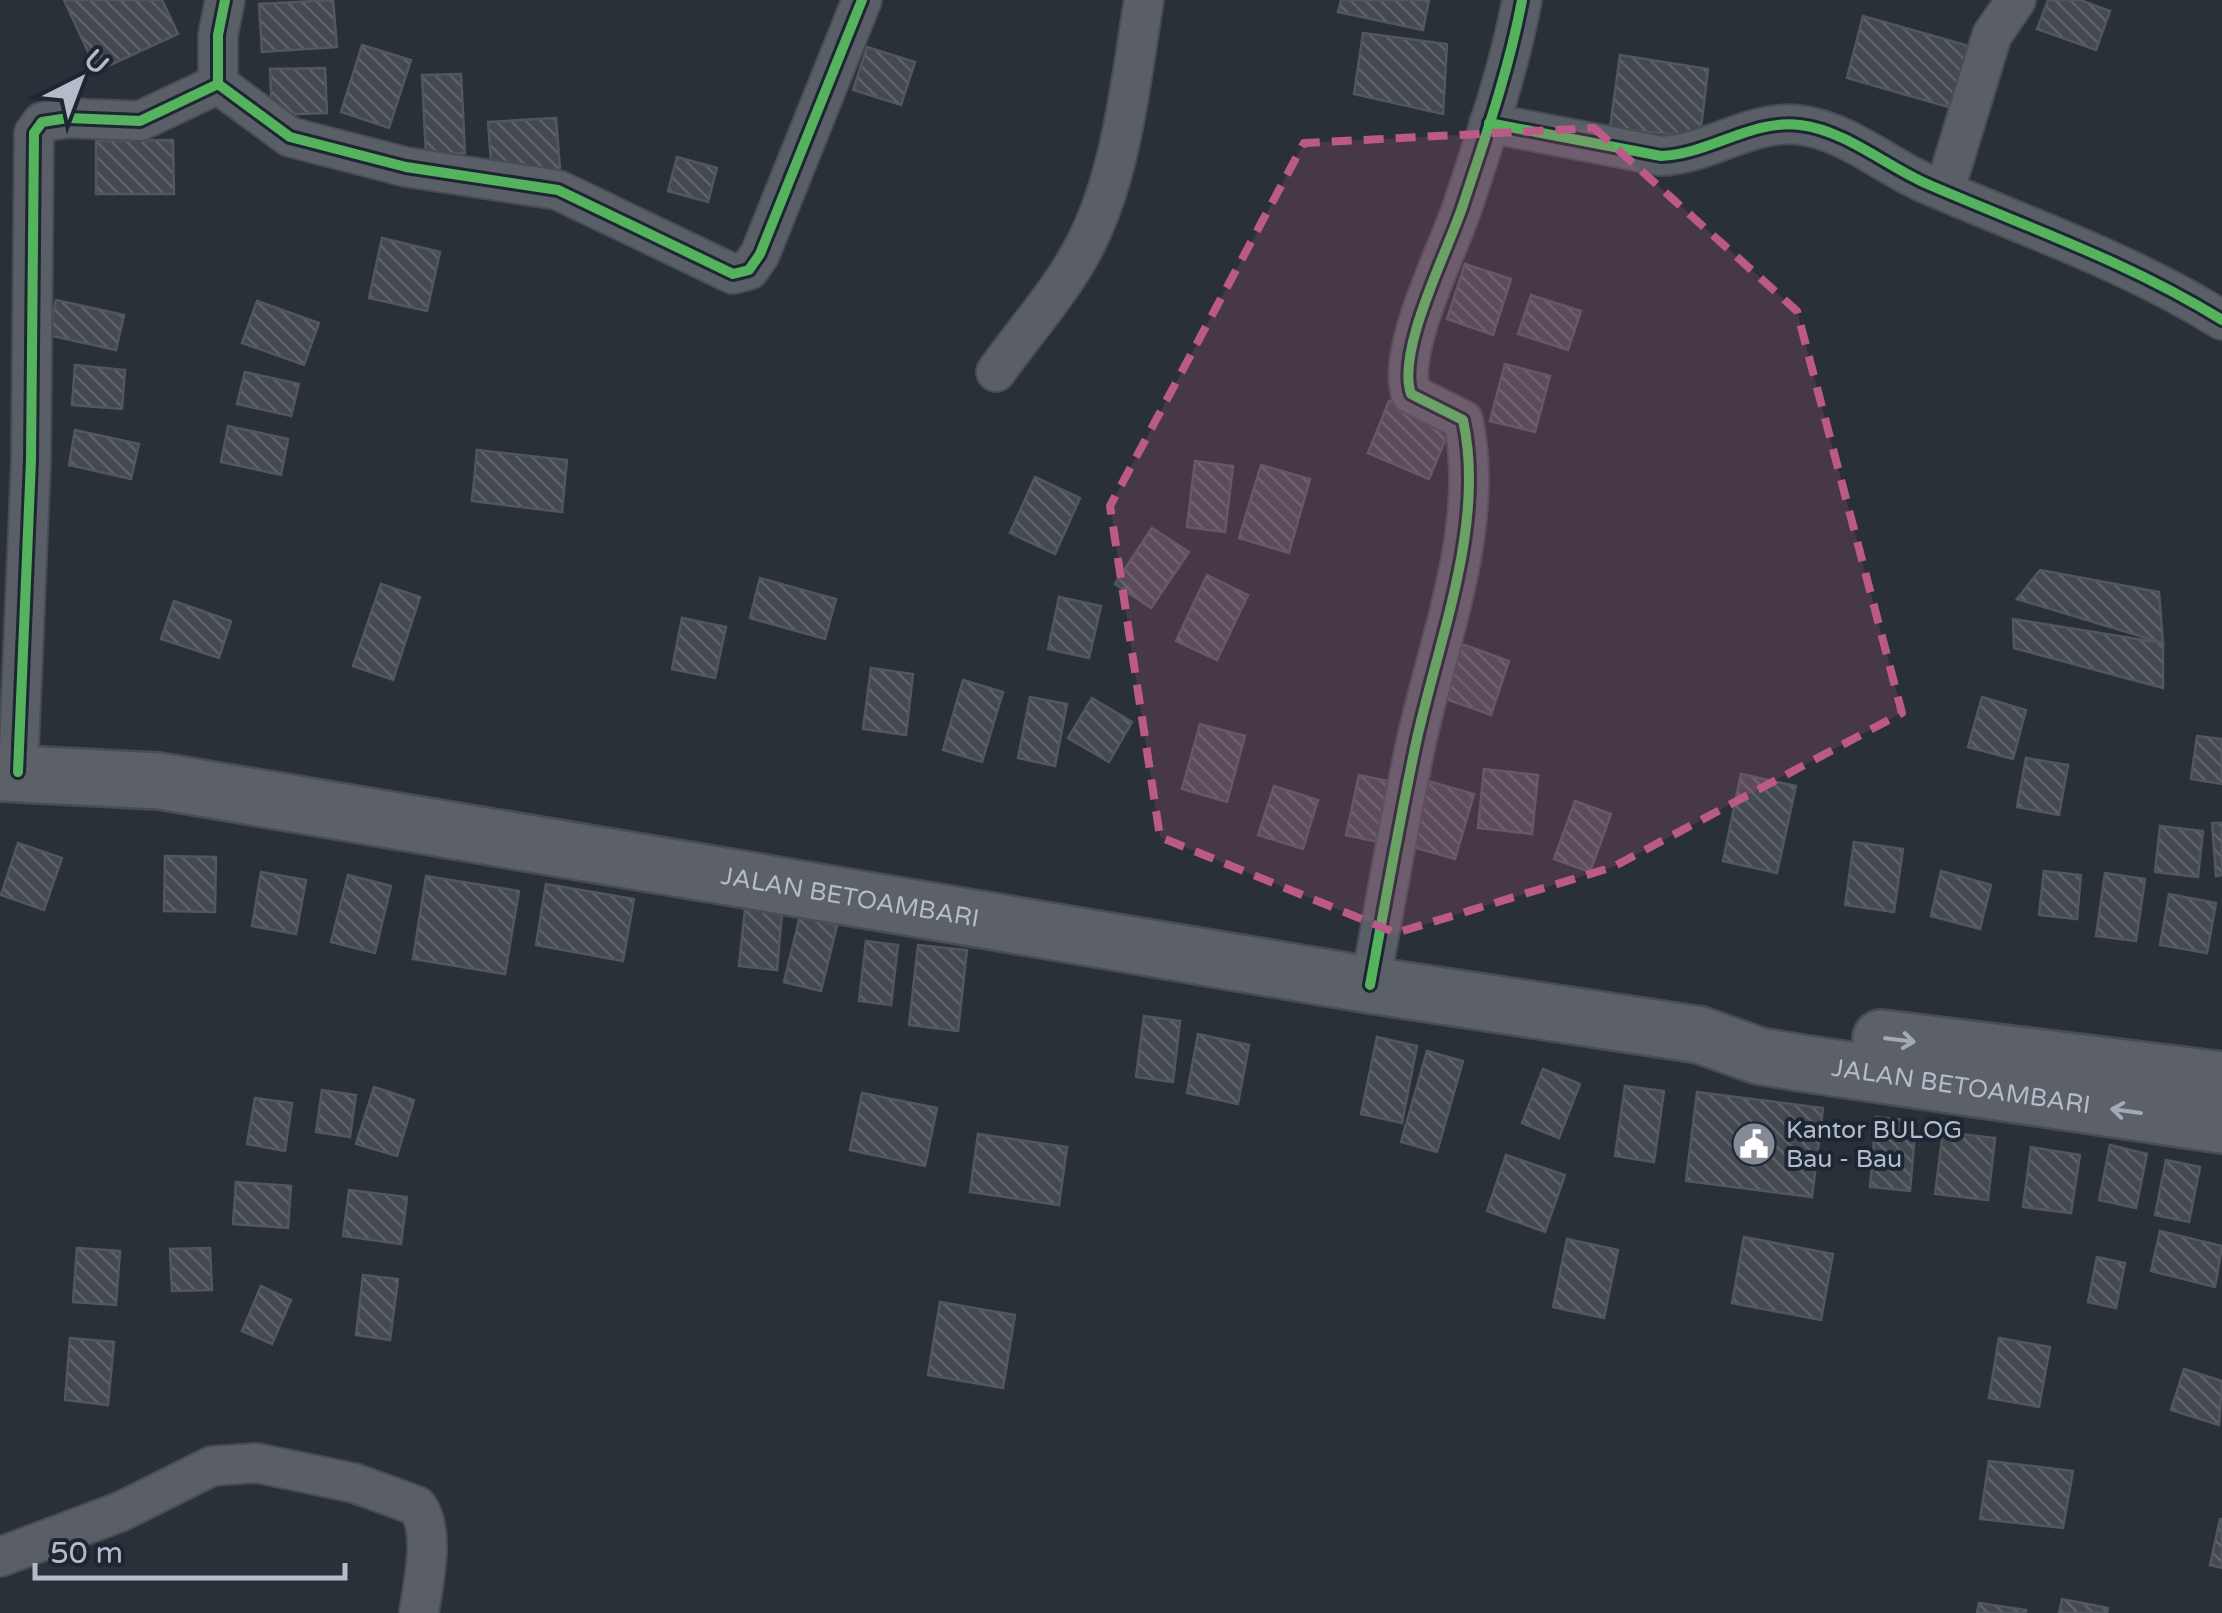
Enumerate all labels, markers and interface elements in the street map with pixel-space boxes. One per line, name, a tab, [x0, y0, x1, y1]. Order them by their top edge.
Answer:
north arrow	[30, 30, 130, 130]
text: U	[77, 42, 115, 82]
street label: JALAN BETOAMBARI	[719, 861, 981, 934]
one-way arrow	[1884, 1031, 1916, 1050]
street label: JALAN BETOAMBARI	[1830, 1053, 2092, 1120]
one-way arrow	[2110, 1101, 2142, 1119]
place label: Kantor BULOG Bau - Bau	[1786, 1115, 1962, 1174]
public building icon: Kantor BULOG Bau - Bau	[1731, 1121, 1777, 1167]
scale bar	[35, 1518, 345, 1580]
text: 50 m	[50, 1535, 123, 1572]

